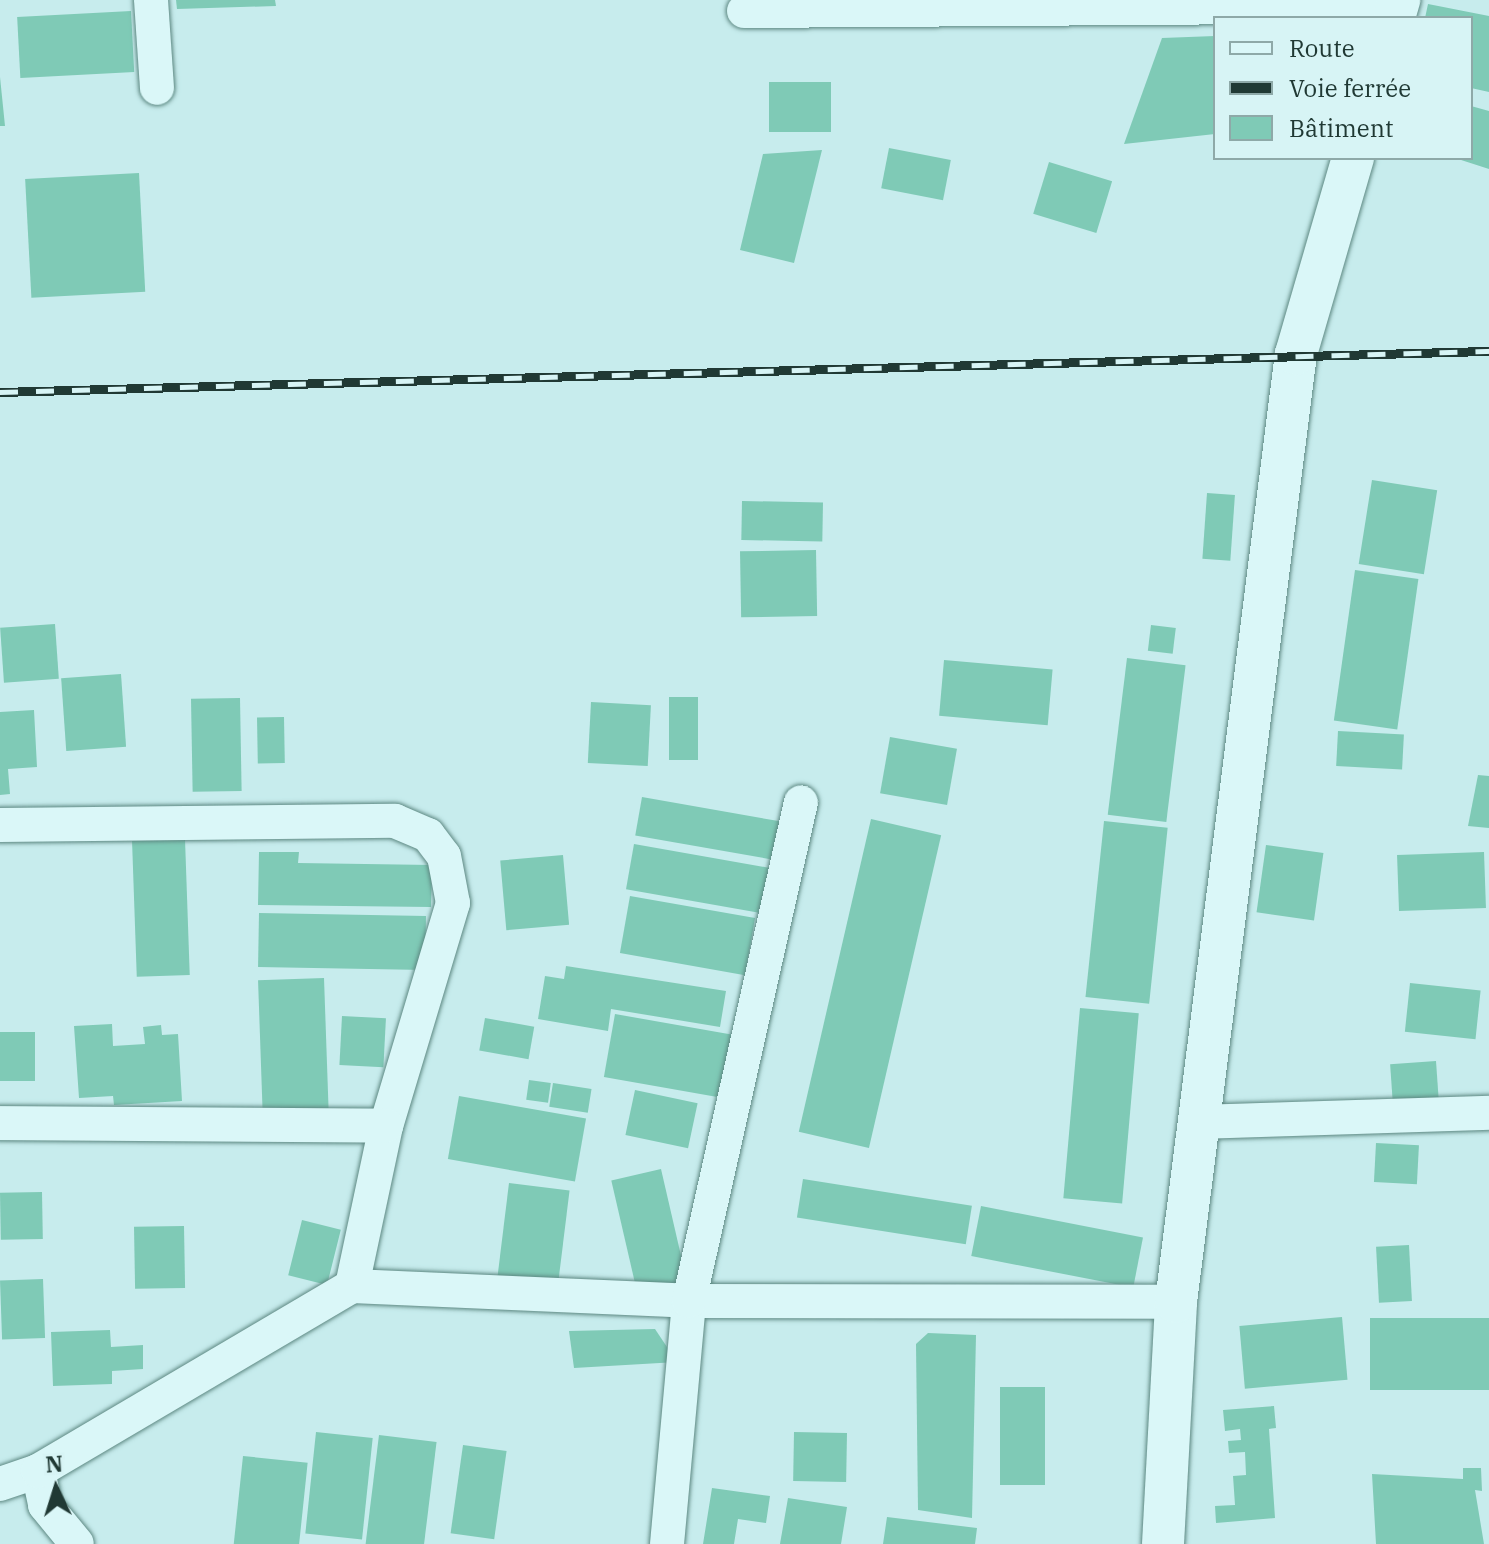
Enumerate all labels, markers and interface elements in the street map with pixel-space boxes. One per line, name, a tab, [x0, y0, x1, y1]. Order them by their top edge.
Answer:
legend	[1213, 16, 1473, 160]
text: Route	[1289, 32, 1355, 64]
text: Voie ferrée	[1289, 72, 1411, 104]
text: Bâtiment	[1289, 112, 1394, 144]
north arrow	[16, 1448, 96, 1528]
text: N	[45, 1448, 64, 1479]

